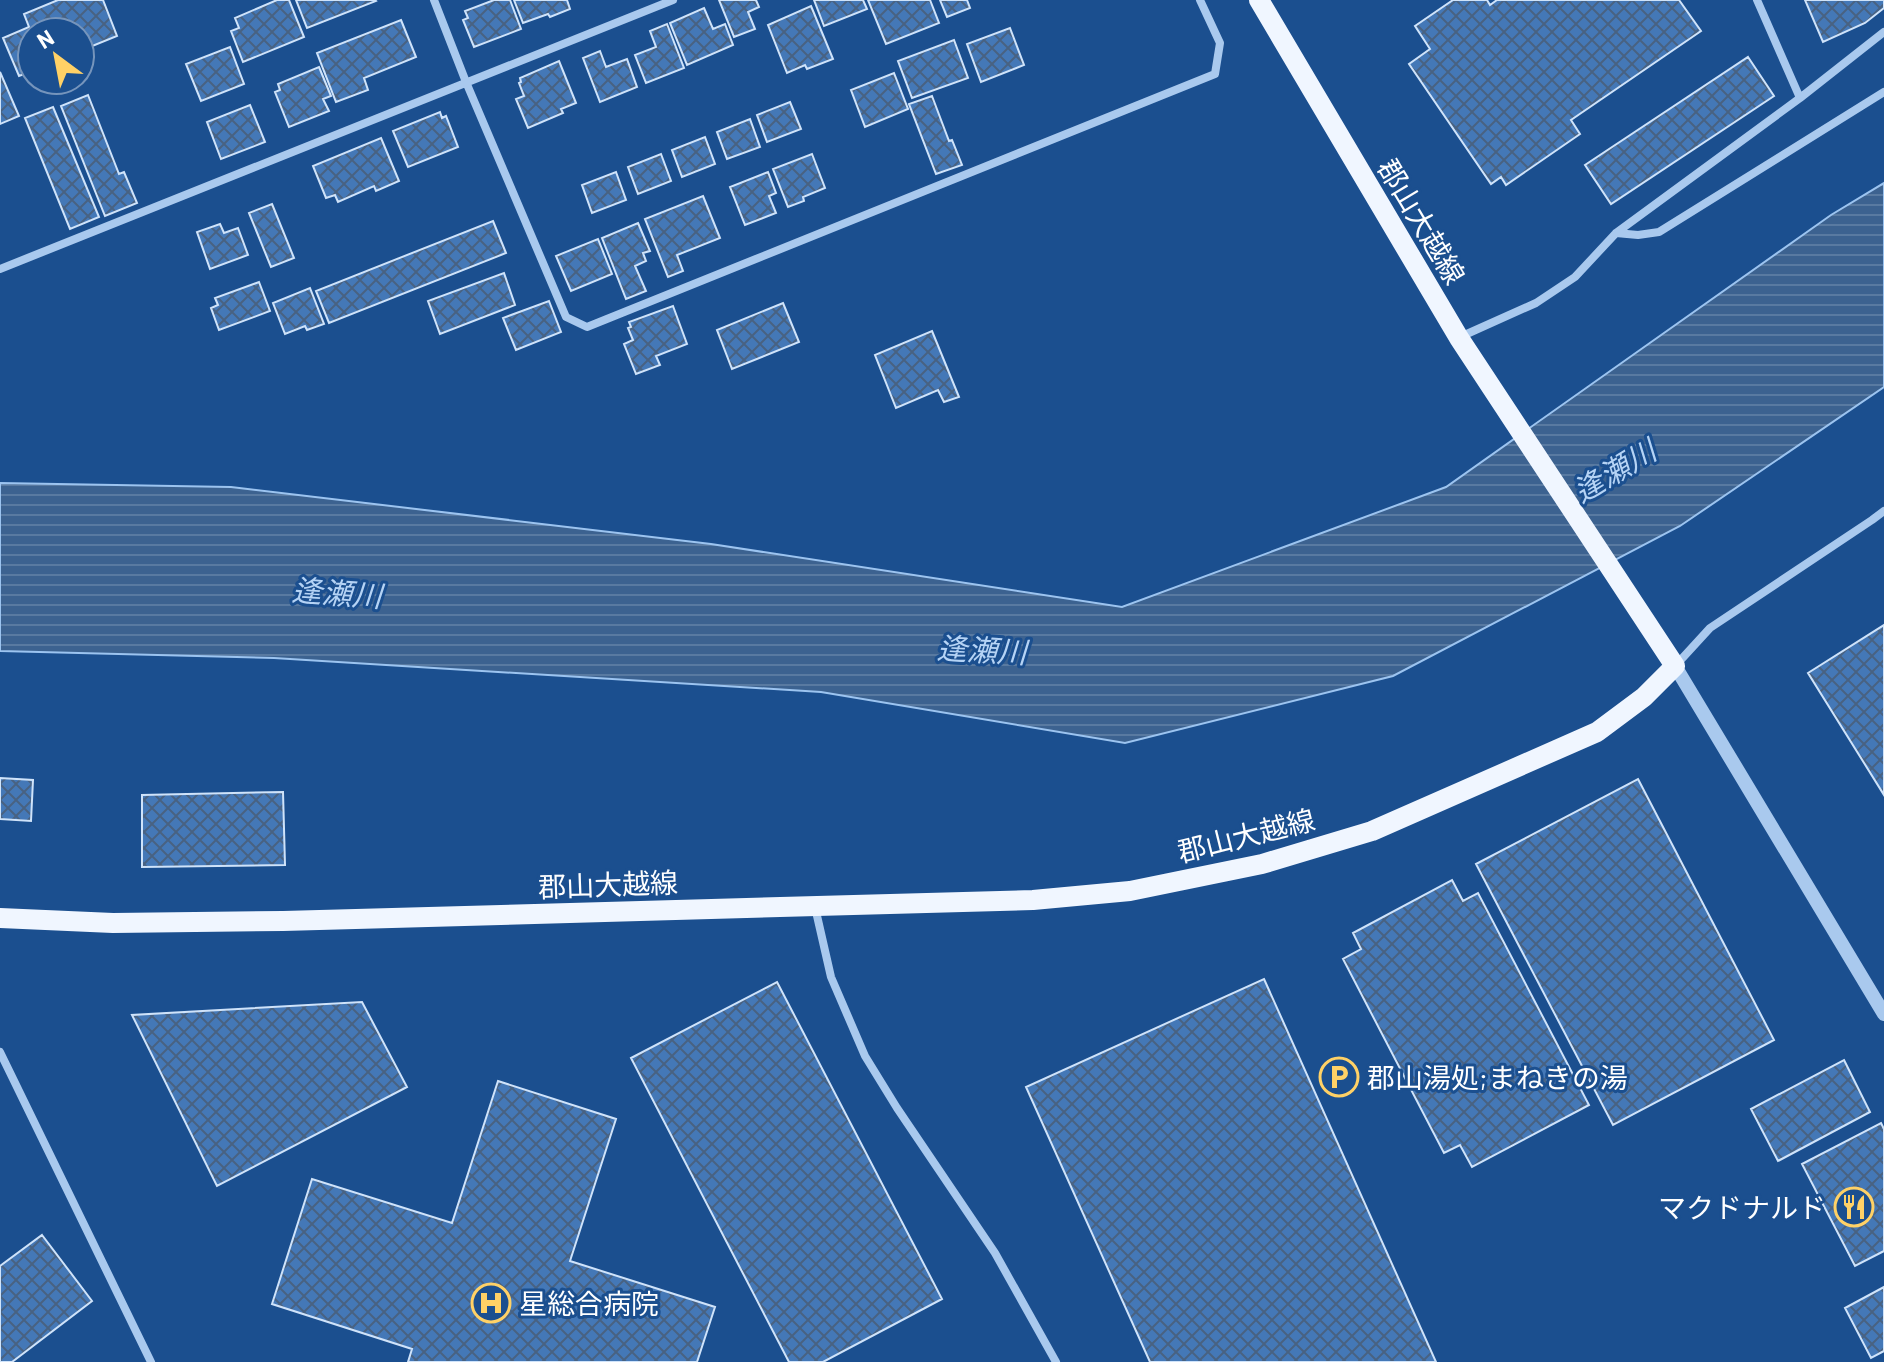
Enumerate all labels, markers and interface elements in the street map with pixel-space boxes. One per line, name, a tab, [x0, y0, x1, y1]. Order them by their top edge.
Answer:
north arrow	[16, 16, 96, 96]
text: N	[32, 23, 58, 53]
street label: 郡山大越線	[1371, 152, 1473, 290]
water label: 逢瀬川	[1566, 430, 1664, 509]
water label: 逢瀬川	[291, 571, 386, 613]
water label: 逢瀬川	[936, 629, 1031, 669]
street label: 郡山大越線	[1174, 802, 1318, 868]
street label: 郡山大越線	[537, 865, 679, 903]
parking icon: 郡山湯処;まねきの湯	[1318, 1056, 1360, 1098]
place label: 郡山湯処;まねきの湯	[1367, 1060, 1628, 1094]
restaurant icon: マクドナルド	[1833, 1186, 1875, 1228]
place label: マクドナルド	[1658, 1190, 1826, 1224]
hospital icon: 星総合病院	[470, 1282, 512, 1324]
place label: 星総合病院	[519, 1286, 659, 1320]

